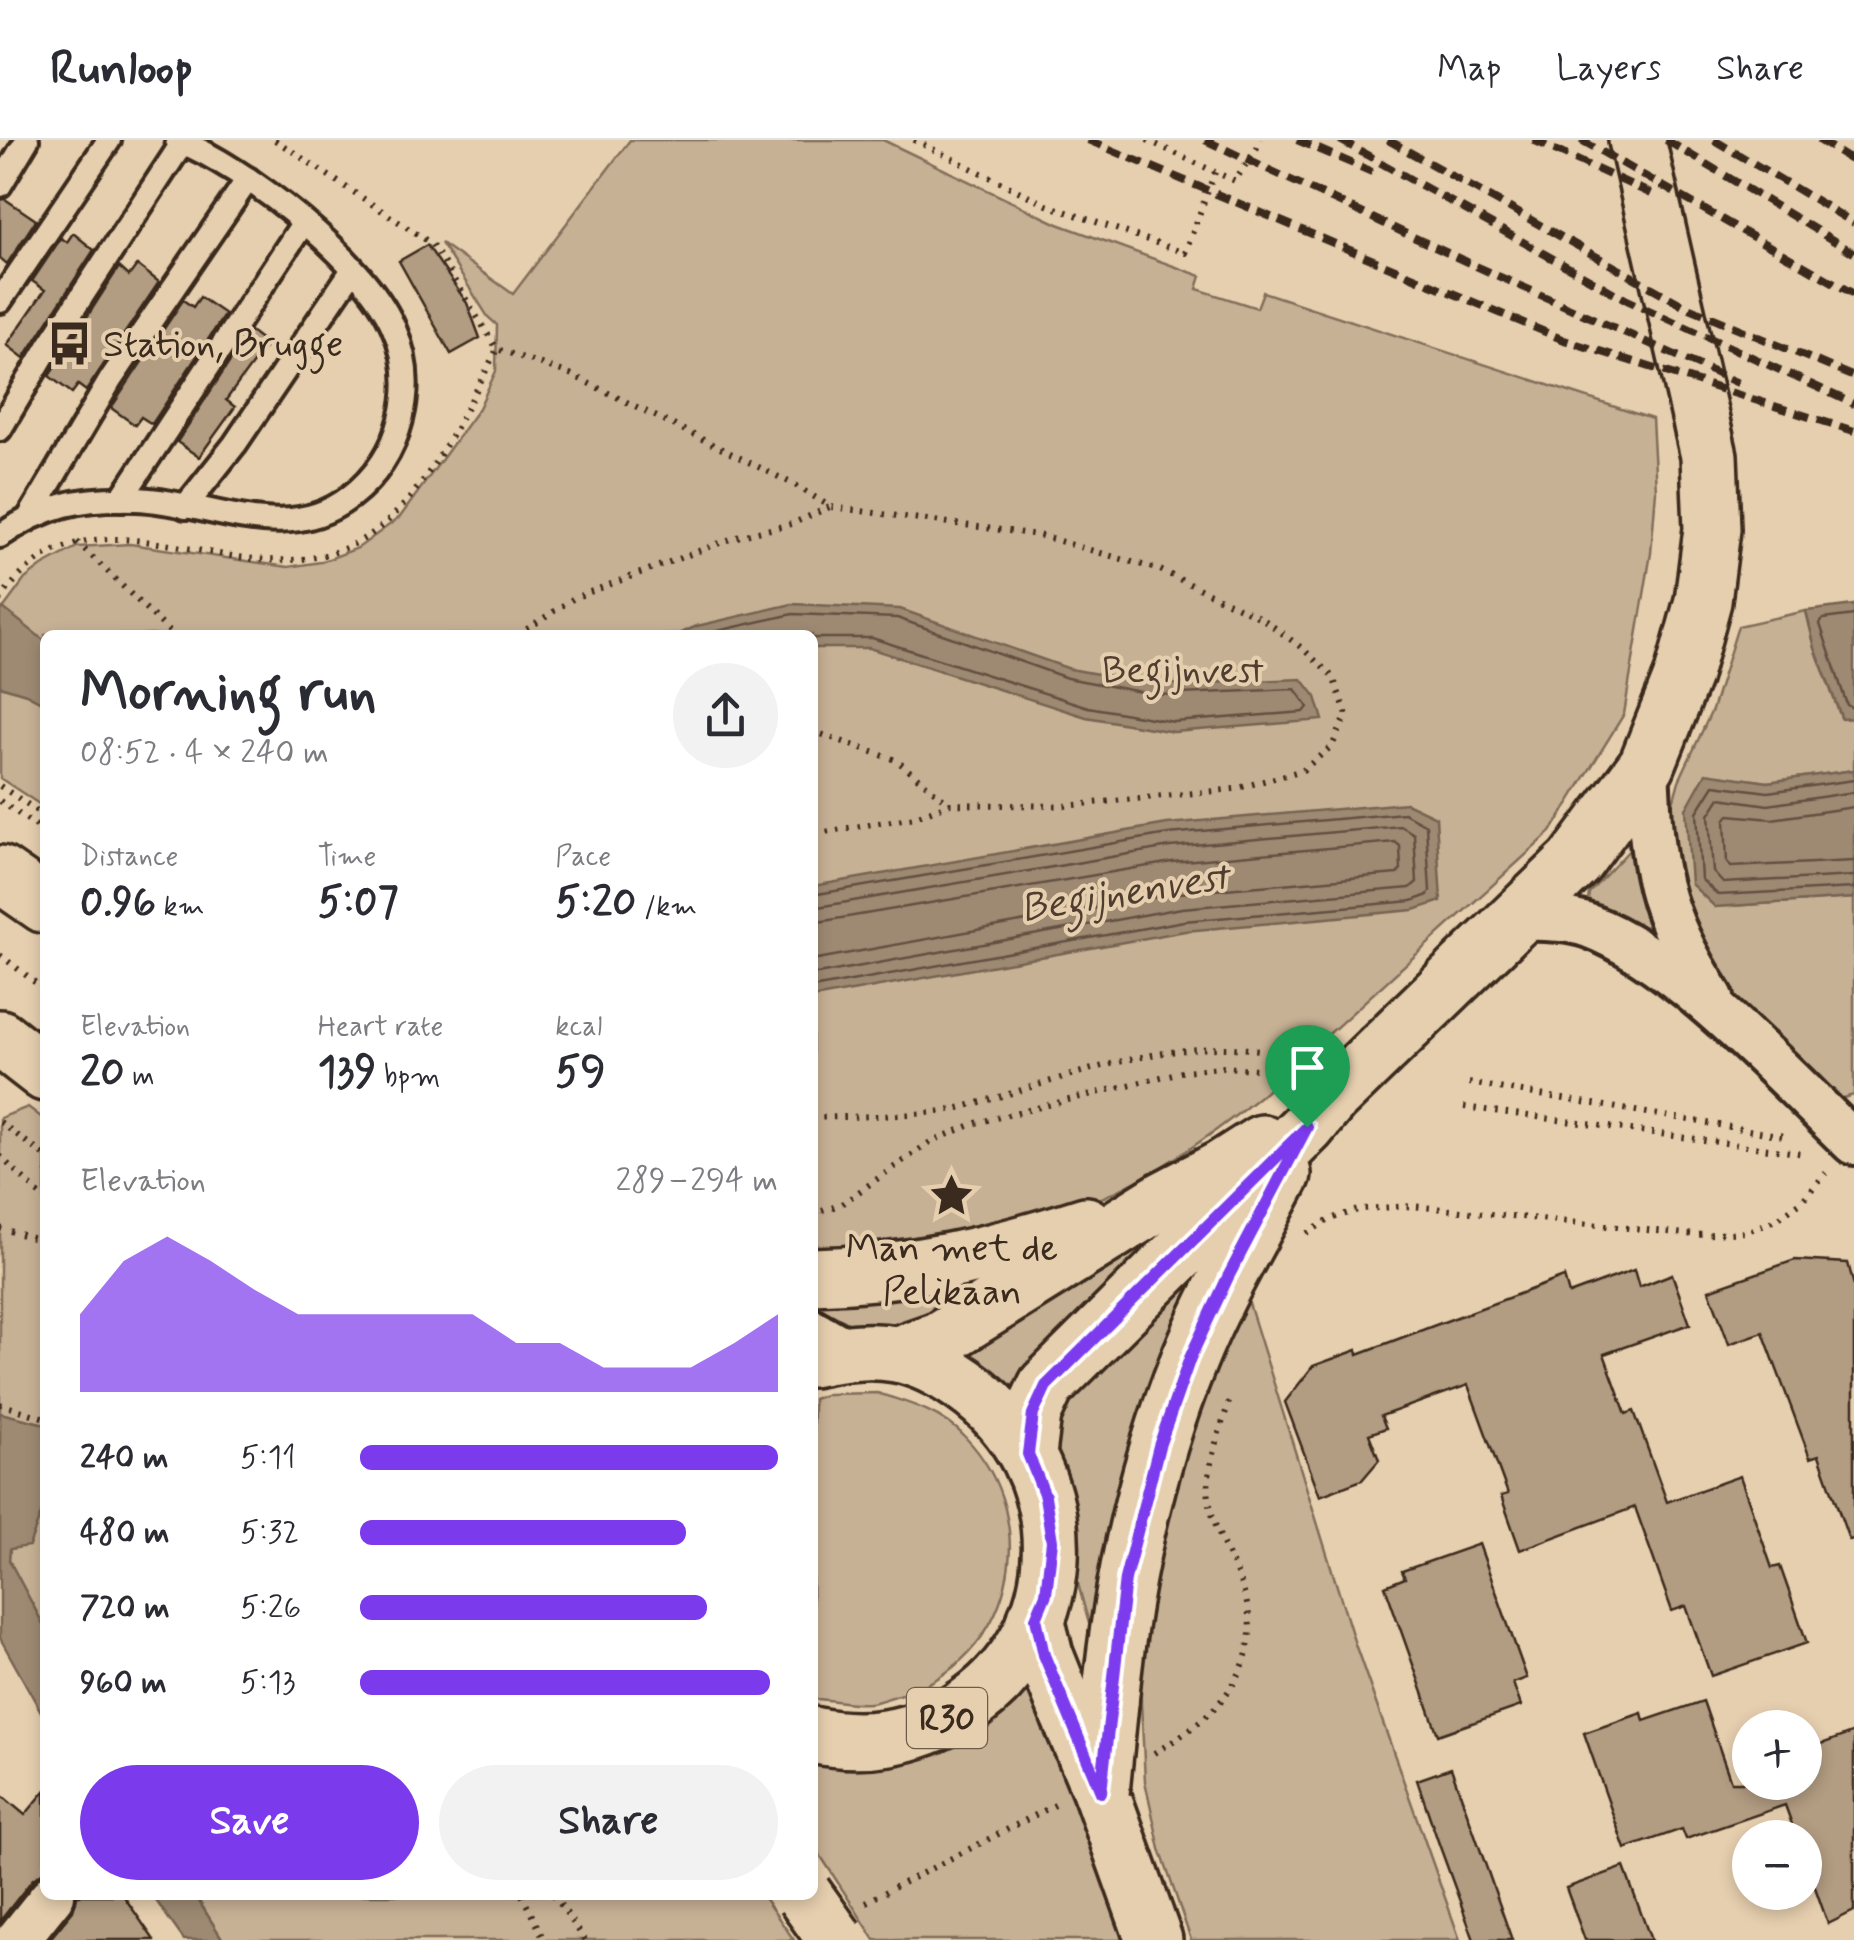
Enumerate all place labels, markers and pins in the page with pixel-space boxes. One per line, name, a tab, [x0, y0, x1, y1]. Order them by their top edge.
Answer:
bus stop icon: Station, Brugge	[46, 319, 94, 367]
place label: Station, Brugge	[103, 321, 343, 374]
pin	[1265, 1025, 1350, 1128]
place icon: Man met de Pelikaan	[928, 1171, 976, 1219]
place label: Man met de Pelikaan	[846, 1225, 1058, 1318]

